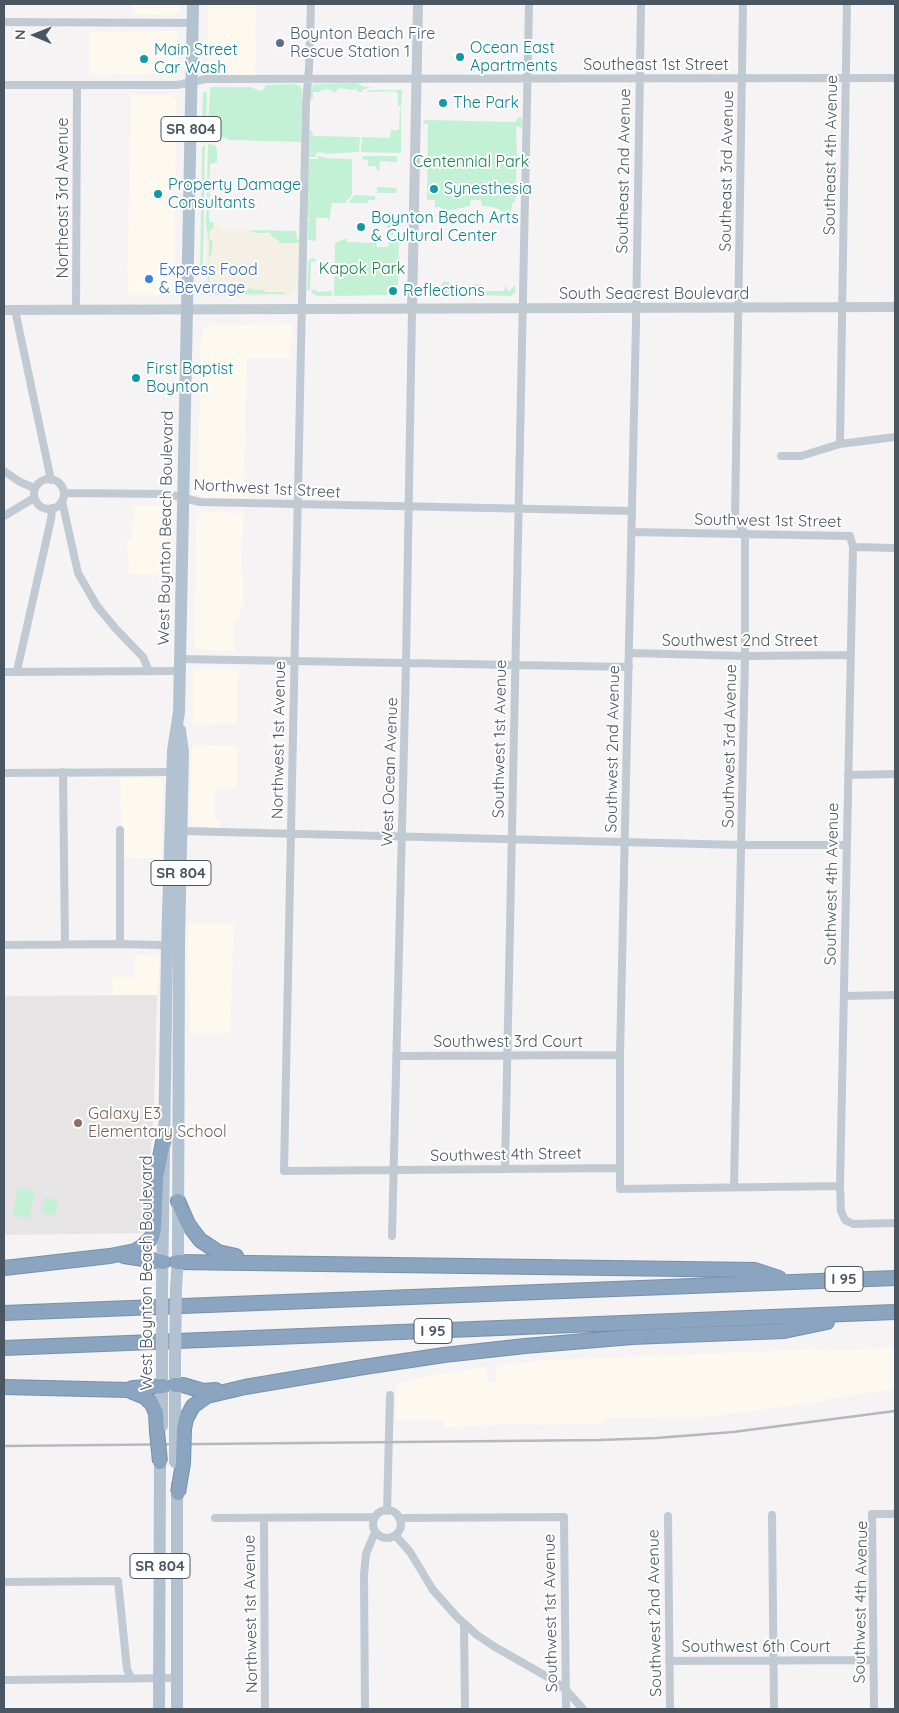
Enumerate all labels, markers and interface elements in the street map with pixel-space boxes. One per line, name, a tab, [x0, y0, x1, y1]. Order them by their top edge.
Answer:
north arrow	[10, 10, 60, 60]
place label: Boynton Beach Fire Rescue Station 1	[290, 24, 435, 62]
text: N	[11, 29, 29, 40]
marker: Boynton Beach Fire Rescue Station 1	[274, 37, 286, 49]
place label: Ocean East Apartments	[470, 38, 557, 76]
place label: Main Street Car Wash	[154, 40, 238, 78]
marker: Ocean East Apartments	[454, 51, 466, 63]
marker: Main Street Car Wash	[138, 53, 150, 65]
street label: Southeast 1st Street	[583, 55, 729, 75]
street label: Southeast 4th Avenue	[820, 75, 842, 235]
street label: Southeast 2nd Avenue	[613, 88, 635, 254]
street label: Southeast 3rd Avenue	[716, 90, 738, 252]
place label: The Park	[453, 93, 519, 113]
marker: The Park	[437, 97, 449, 109]
road number: SR 804	[161, 116, 221, 142]
street label: Northeast 3rd Avenue	[53, 117, 73, 279]
park label: Centennial Park	[413, 152, 529, 172]
place label: Property Damage Consultants	[168, 175, 301, 213]
place label: Synesthesia	[444, 179, 532, 199]
marker: Synesthesia	[428, 183, 440, 195]
marker: Property Damage Consultants	[152, 188, 164, 200]
place label: Boynton Beach Arts & Cultural Center	[371, 208, 519, 246]
marker: Boynton Beach Arts & Cultural Center	[355, 221, 367, 233]
park label: Kapok Park	[319, 259, 405, 279]
place label: Express Food & Beverage	[159, 260, 258, 298]
marker: Express Food & Beverage	[143, 273, 155, 285]
place label: Reflections	[403, 281, 485, 301]
street label: South Seacrest Boulevard	[559, 284, 749, 304]
marker: Reflections	[387, 285, 399, 297]
place label: First Baptist Boynton	[146, 359, 234, 397]
marker: First Baptist Boynton	[130, 372, 142, 384]
street label: West Boynton Beach Boulevard	[154, 410, 178, 646]
street label: Northwest 1st Street	[193, 476, 341, 502]
street label: Southwest 1st Street	[694, 510, 842, 532]
street label: Southwest 2nd Street	[662, 631, 818, 651]
street label: Southwest 1st Avenue	[489, 660, 511, 818]
street label: Northwest 1st Avenue	[268, 661, 290, 819]
street label: Southwest 3rd Avenue	[719, 664, 741, 828]
street label: Southwest 2nd Avenue	[602, 665, 624, 833]
street label: West Ocean Avenue	[378, 697, 402, 847]
street label: Southwest 4th Avenue	[821, 803, 843, 965]
road number: SR 804	[151, 860, 211, 886]
street label: Southwest 3rd Court	[433, 1032, 583, 1052]
place label: Galaxy E3 Elementary School	[88, 1104, 227, 1142]
marker: Galaxy E3 Elementary School	[72, 1117, 84, 1129]
street label: Southwest 4th Street	[430, 1144, 582, 1166]
street label: West Boynton Beach Boulevard	[137, 1156, 157, 1390]
road number: I 95	[825, 1266, 863, 1292]
road number: I 95	[414, 1318, 452, 1344]
street label: Southwest 4th Avenue	[850, 1521, 872, 1683]
street label: Southwest 2nd Avenue	[644, 1529, 666, 1697]
street label: Southwest 1st Avenue	[540, 1534, 562, 1692]
street label: Northwest 1st Avenue	[240, 1535, 262, 1693]
road number: SR 804	[130, 1554, 190, 1578]
street label: Southwest 6th Court	[682, 1637, 830, 1657]

